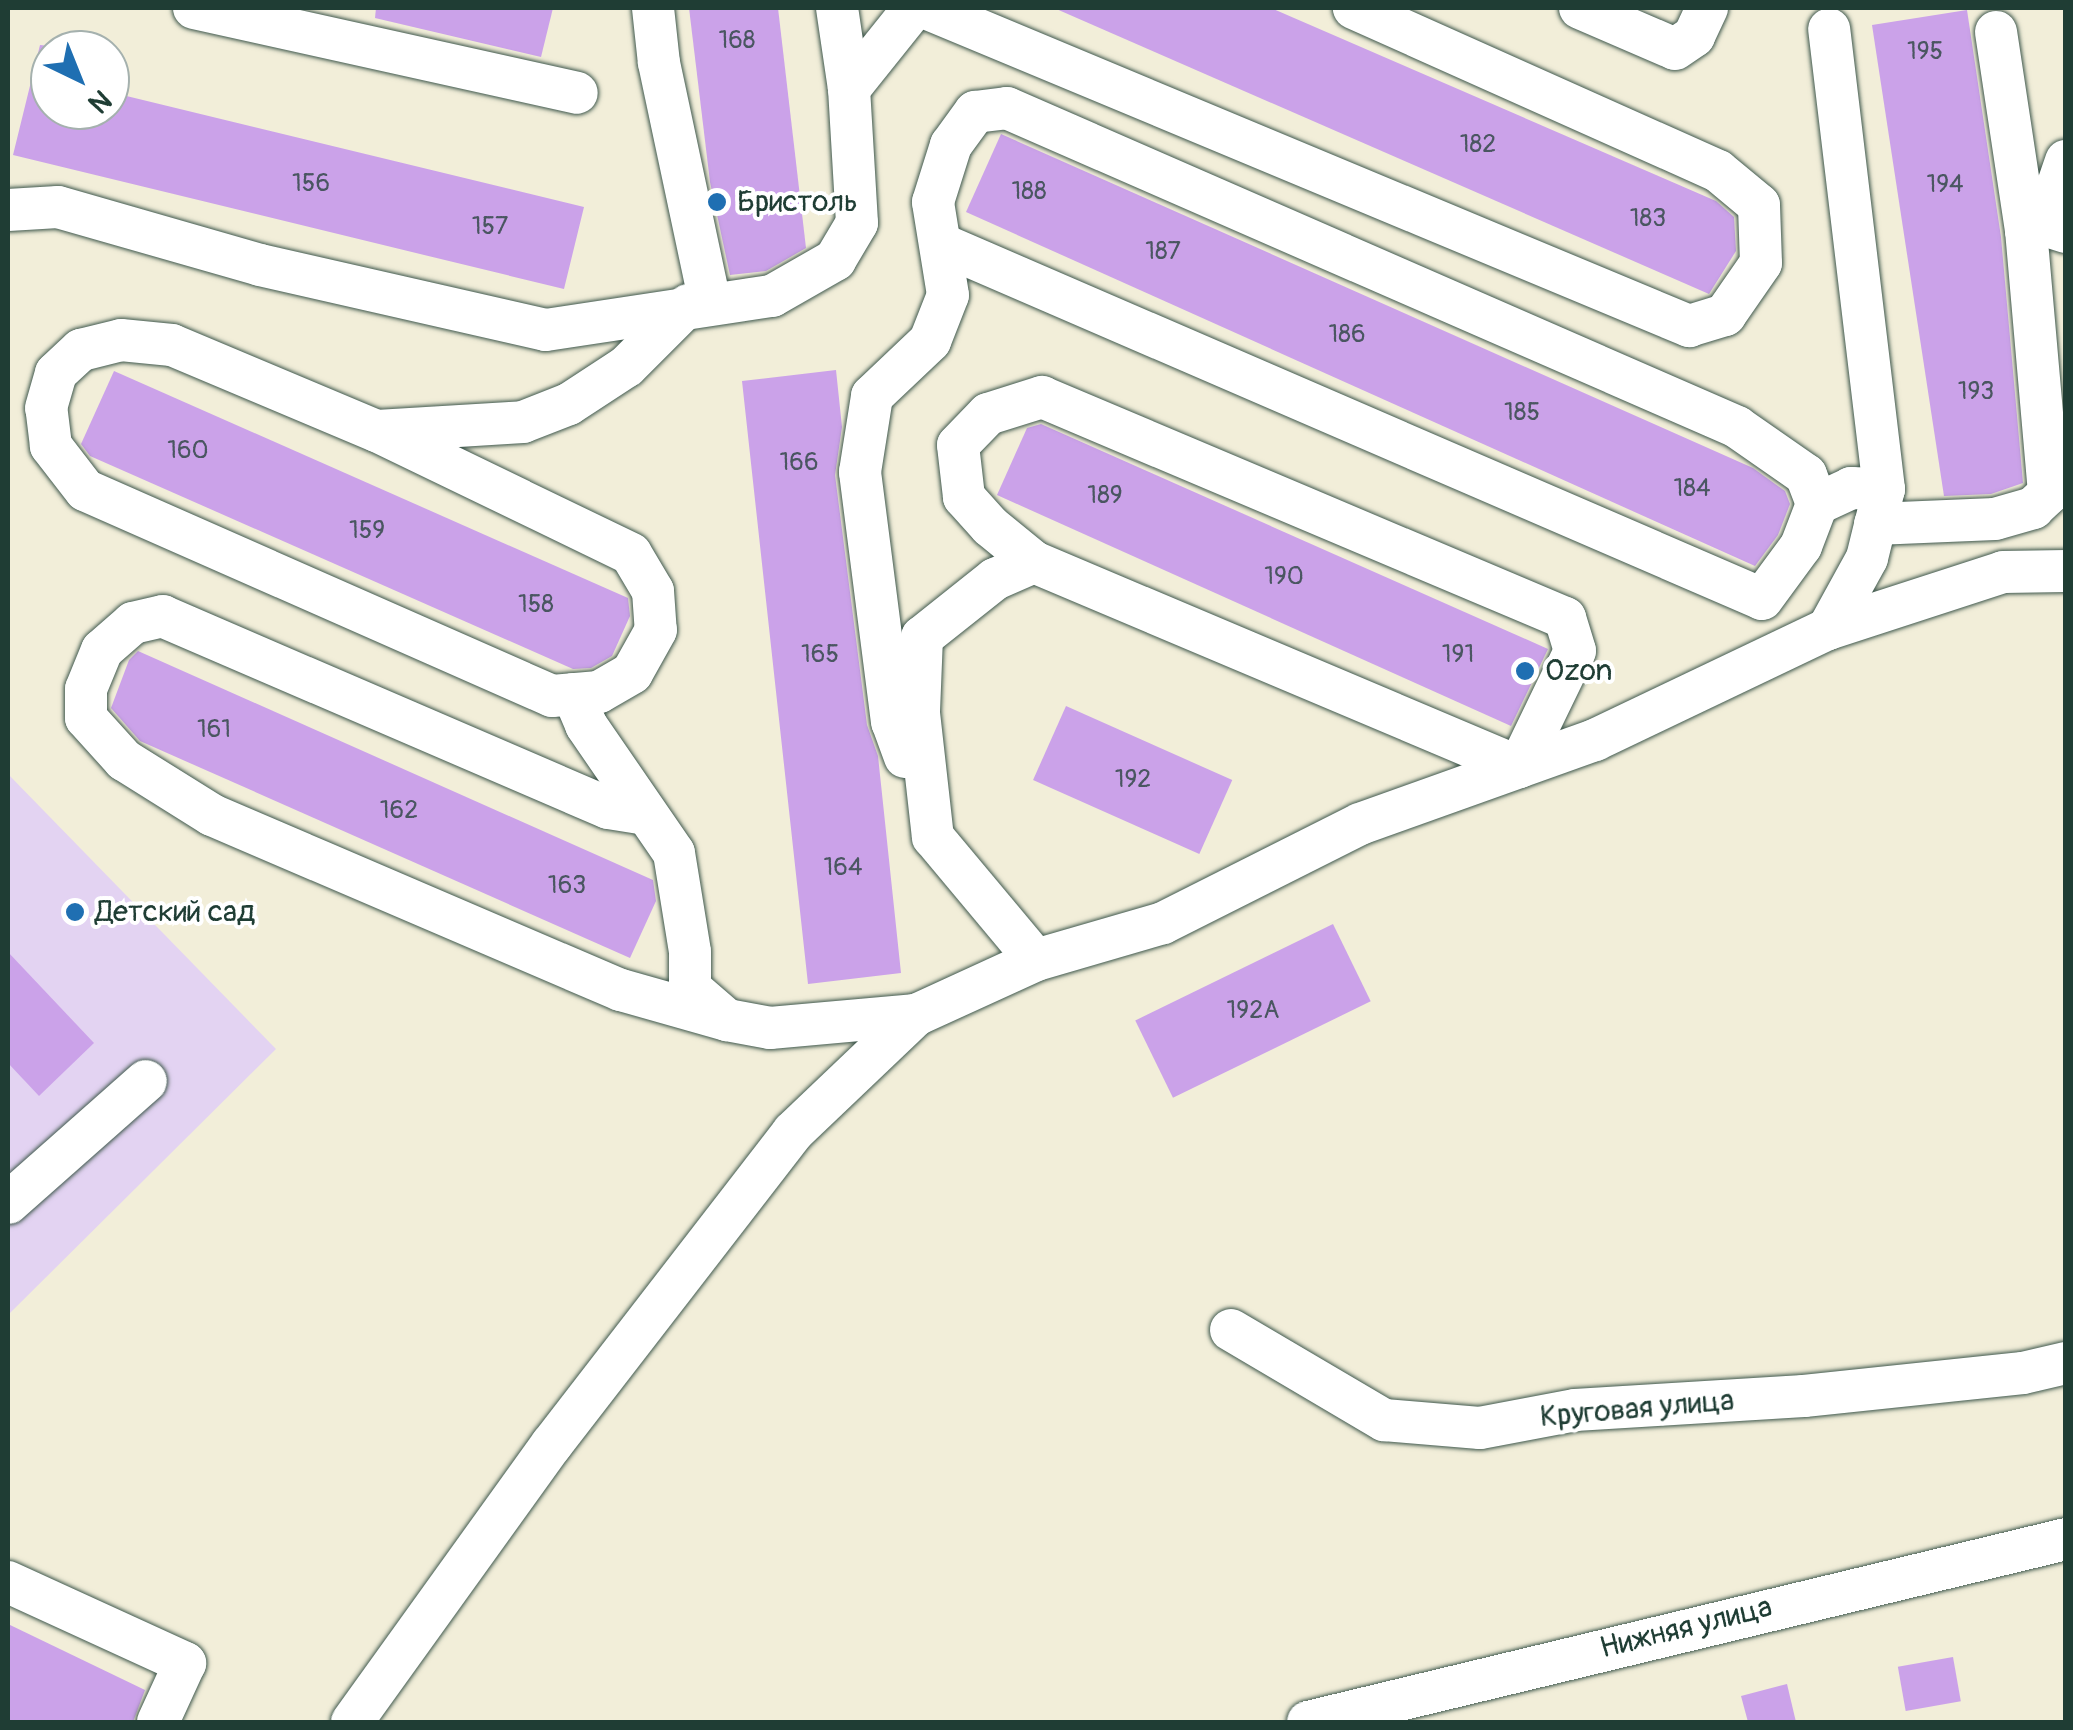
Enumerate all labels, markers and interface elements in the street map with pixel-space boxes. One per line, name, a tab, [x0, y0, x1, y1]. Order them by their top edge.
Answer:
house number: 168	[719, 26, 755, 56]
north arrow	[30, 30, 130, 130]
house number: 195	[1907, 37, 1943, 67]
text: N	[81, 82, 118, 120]
house number: 182	[1460, 130, 1496, 160]
house number: 156	[292, 169, 330, 199]
house number: 194	[1926, 170, 1964, 200]
house number: 188	[1012, 177, 1046, 207]
place label: Бристоль	[737, 184, 858, 220]
marker: Бристоль	[706, 191, 728, 213]
house number: 183	[1630, 204, 1666, 234]
house number: 157	[472, 212, 508, 242]
house number: 187	[1145, 237, 1181, 267]
house number: 186	[1329, 320, 1365, 350]
house number: 193	[1958, 377, 1994, 407]
house number: 185	[1504, 398, 1540, 428]
house number: 160	[167, 436, 209, 466]
house number: 166	[780, 448, 818, 478]
house number: 184	[1674, 474, 1710, 504]
house number: 189	[1087, 481, 1123, 511]
house number: 159	[349, 516, 385, 546]
house number: 190	[1264, 562, 1304, 592]
house number: 158	[518, 590, 554, 620]
house number: 165	[801, 640, 839, 670]
house number: 191	[1442, 640, 1474, 670]
place label: Ozon	[1545, 653, 1612, 689]
marker: Ozon	[1514, 660, 1536, 682]
house number: 161	[197, 715, 231, 745]
house number: 192	[1115, 765, 1151, 795]
house number: 162	[380, 796, 418, 826]
house number: 164	[824, 853, 862, 883]
house number: 163	[548, 871, 586, 901]
place label: Детский сад	[95, 894, 255, 930]
marker: Детский сад	[64, 901, 86, 923]
house number: 192А	[1227, 996, 1279, 1026]
street label: Круговая улица	[1539, 1383, 1735, 1435]
street label: Нижняя улица	[1596, 1589, 1776, 1667]

